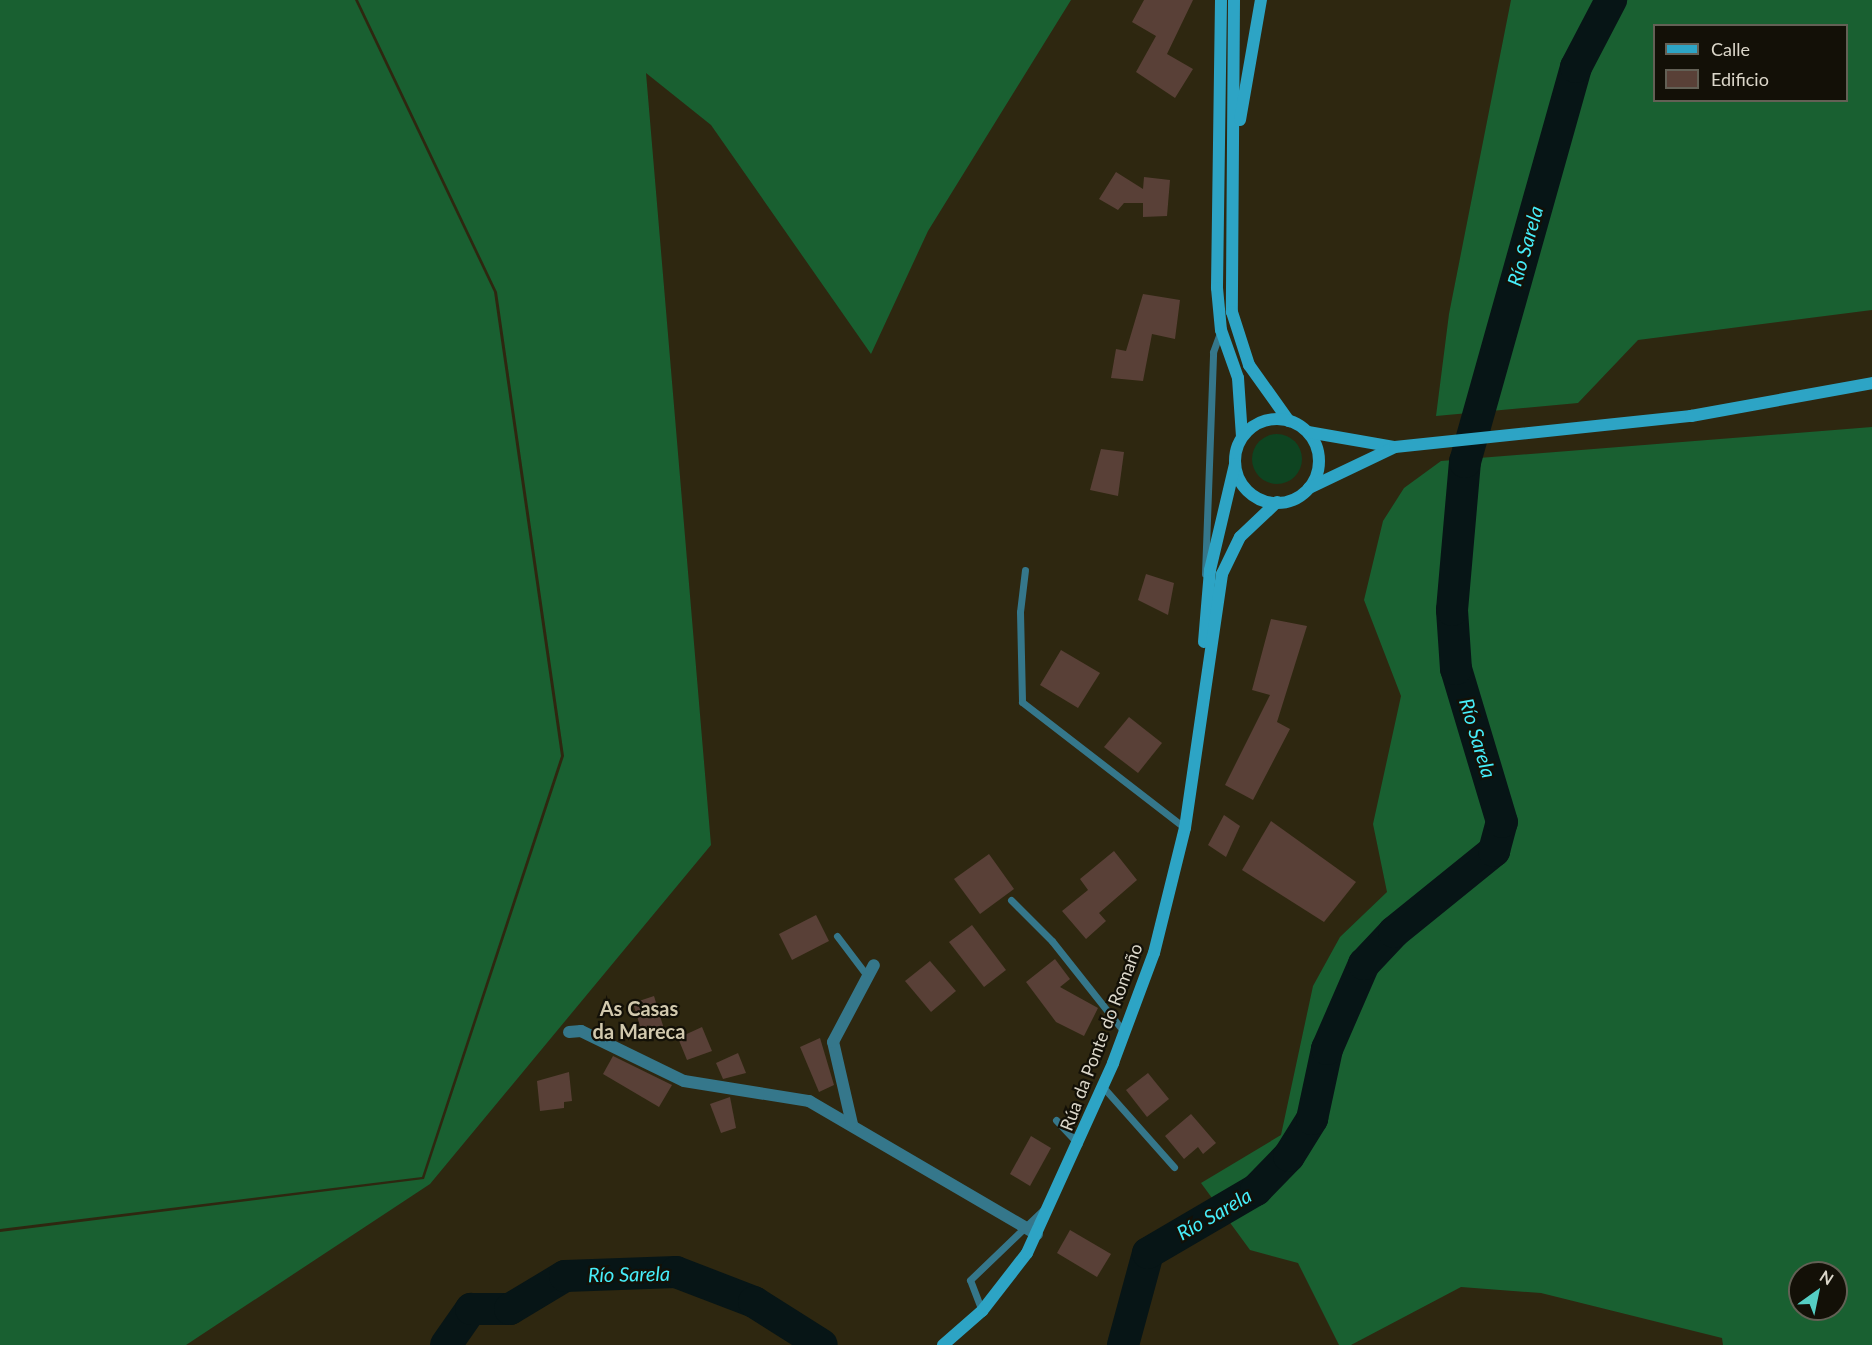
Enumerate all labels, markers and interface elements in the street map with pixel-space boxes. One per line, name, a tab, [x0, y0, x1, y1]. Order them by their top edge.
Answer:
legend	[1653, 24, 1848, 102]
text: Calle	[1711, 38, 1750, 60]
text: Edificio	[1711, 68, 1769, 90]
water label: Río Sarela	[1502, 203, 1548, 289]
water label: Río Sarela	[1454, 695, 1502, 781]
street label: Rúa da Ponte do Romaño	[1055, 940, 1147, 1134]
district label: As Casas da Mareca	[593, 996, 685, 1043]
water label: Río Sarela	[1172, 1183, 1256, 1245]
water label: Río Sarela	[588, 1261, 670, 1287]
north arrow	[1788, 1261, 1848, 1321]
text: N	[1817, 1266, 1837, 1288]

